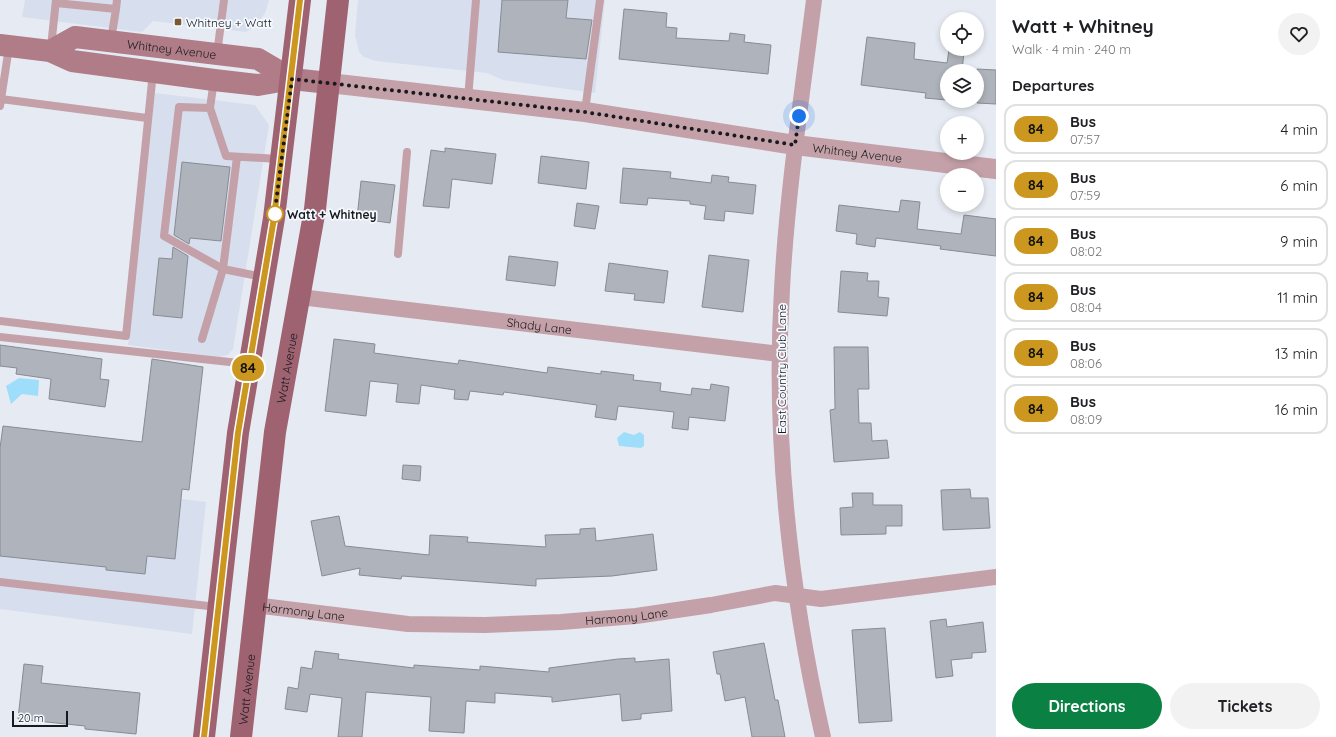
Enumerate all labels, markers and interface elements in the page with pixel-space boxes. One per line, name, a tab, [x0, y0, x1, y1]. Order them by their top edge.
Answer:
map controls	[940, 12, 984, 212]
button: locate	[940, 12, 984, 56]
button: heart	[1278, 13, 1320, 55]
text: Watt + Whitney	[1012, 14, 1154, 38]
place label: Whitney + Watt	[186, 15, 272, 30]
marker: Whitney + Watt	[173, 17, 183, 27]
street label: Whitney Avenue	[126, 36, 217, 61]
text: Walk · 4 min · 240 m	[1012, 41, 1131, 57]
button: layers	[940, 64, 984, 108]
text: Departures	[1012, 76, 1094, 95]
your location	[789, 106, 809, 126]
text: Bus	[1070, 112, 1096, 131]
button: +	[940, 116, 984, 160]
text: 84	[1028, 120, 1044, 138]
text: 4 min	[1280, 120, 1318, 139]
text: 07:57	[1070, 131, 1100, 147]
street label: Whitney Avenue	[812, 140, 903, 165]
button: −	[940, 168, 984, 212]
text: Bus	[1070, 168, 1096, 187]
text: 84	[1028, 176, 1044, 194]
text: 6 min	[1280, 176, 1318, 195]
text: 07:59	[1070, 187, 1100, 203]
marker: Watt + Whitney	[266, 205, 284, 223]
place label: Watt + Whitney	[287, 207, 377, 222]
text: Bus	[1070, 224, 1096, 243]
text: 84	[1028, 232, 1044, 250]
text: 9 min	[1280, 232, 1318, 251]
text: 08:02	[1070, 243, 1102, 259]
text: Bus	[1070, 280, 1096, 299]
text: 84	[1028, 288, 1044, 306]
text: 11 min	[1277, 288, 1318, 307]
text: 08:04	[1070, 299, 1102, 315]
street label: East Country Club Lane	[774, 304, 789, 434]
street label: Shady Lane	[506, 314, 573, 337]
street label: Watt Avenue	[273, 331, 300, 404]
text: Bus	[1070, 336, 1096, 355]
text: 84	[1028, 344, 1044, 362]
text: 13 min	[1275, 344, 1318, 363]
line badge: 84	[230, 355, 266, 381]
text: 08:06	[1070, 355, 1102, 371]
text: 84	[240, 359, 256, 377]
text: Bus	[1070, 392, 1096, 411]
text: 84	[1028, 400, 1044, 418]
text: 16 min	[1275, 400, 1318, 419]
text: 08:09	[1070, 411, 1102, 427]
street label: Harmony Lane	[261, 599, 346, 624]
street label: Harmony Lane	[585, 604, 669, 628]
street label: Watt Avenue	[235, 653, 258, 726]
button: Directions	[1012, 683, 1162, 729]
button: Tickets	[1170, 683, 1320, 729]
scale bar	[12, 709, 68, 728]
text: 20 m	[18, 711, 44, 725]

